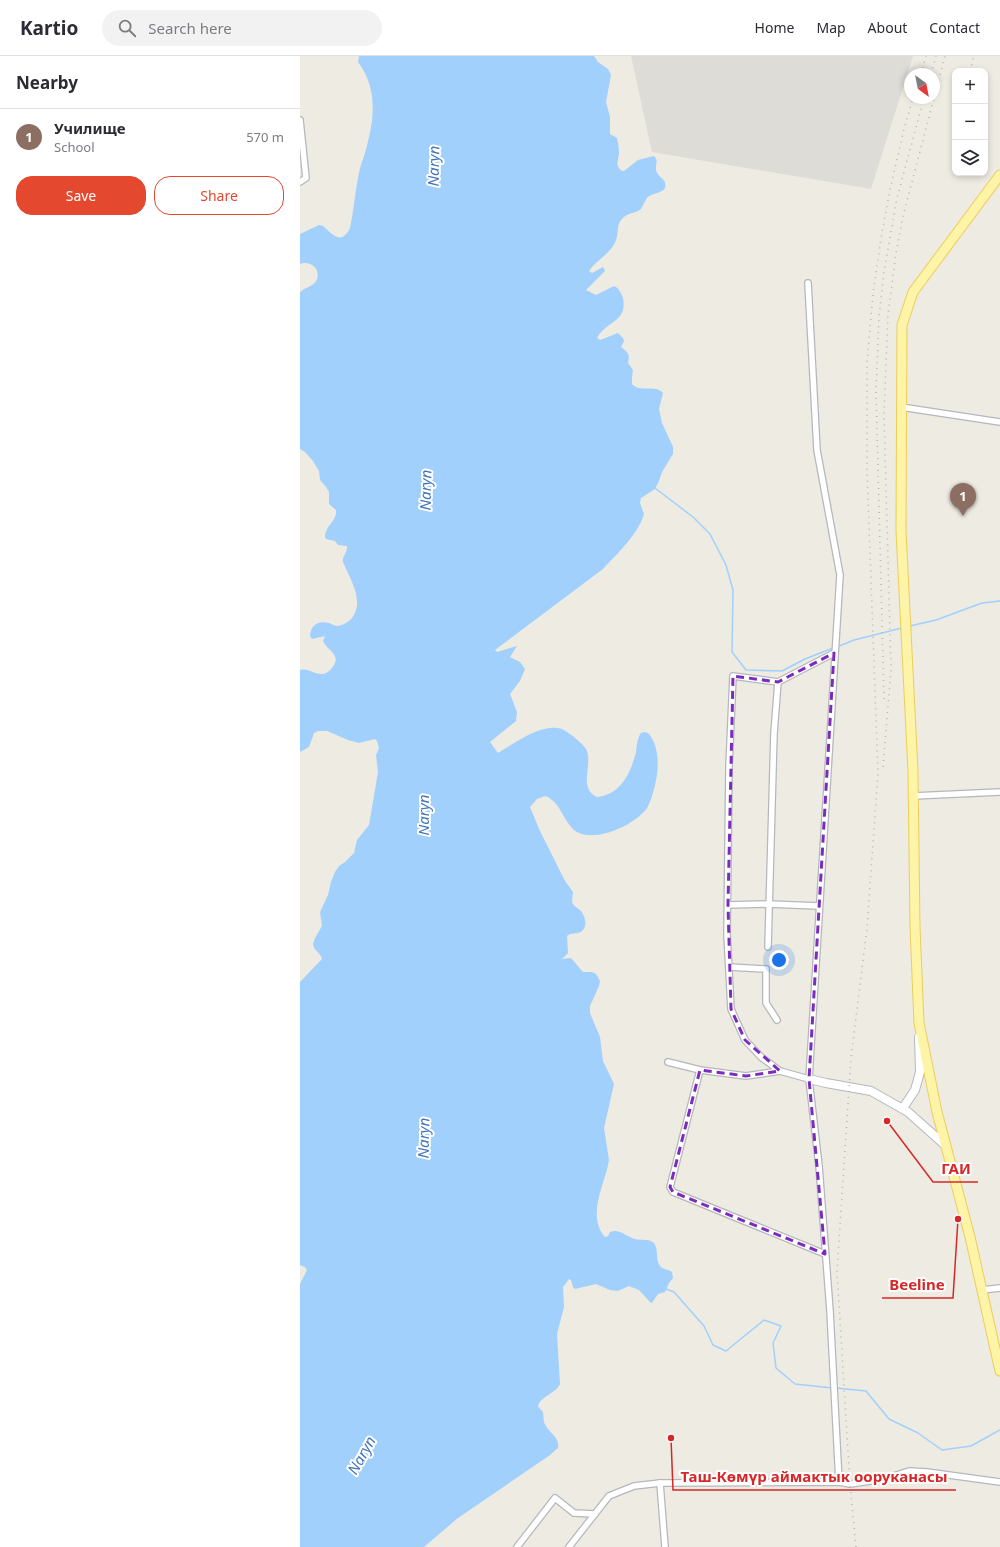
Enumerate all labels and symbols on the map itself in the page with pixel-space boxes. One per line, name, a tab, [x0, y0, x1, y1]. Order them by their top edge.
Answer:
north arrow	[904, 68, 940, 104]
water label: Naryn	[423, 145, 443, 187]
water label: Naryn	[415, 469, 435, 511]
pin: 1	[950, 483, 976, 516]
water label: Naryn	[413, 795, 433, 835]
your location	[769, 950, 789, 970]
water label: Naryn	[413, 1117, 433, 1159]
callout: ГАИ	[933, 1155, 978, 1182]
text: ГАИ	[941, 1158, 971, 1178]
callout: Beeline	[882, 1271, 953, 1298]
text: Beeline	[889, 1274, 945, 1294]
water label: Naryn	[342, 1432, 380, 1478]
callout: Таш-Көмүр аймактык ооруканасы	[673, 1463, 956, 1490]
text: Таш-Көмүр аймактык ооруканасы	[680, 1466, 948, 1486]

